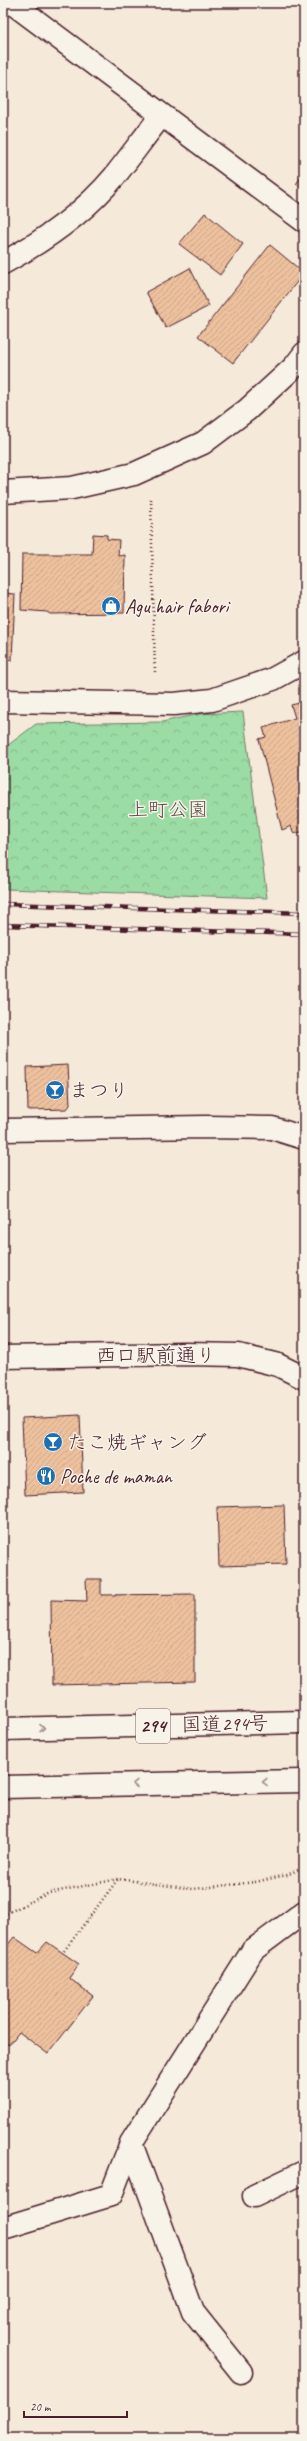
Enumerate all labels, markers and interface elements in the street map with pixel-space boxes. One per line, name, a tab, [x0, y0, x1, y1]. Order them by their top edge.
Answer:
place label: Agu hair fabori	[125, 594, 231, 619]
shop icon: Agu hair fabori	[100, 595, 122, 617]
park label: 上町公園	[128, 797, 208, 822]
place label: まつり	[69, 1078, 129, 1103]
bar icon: まつり	[44, 1079, 66, 1101]
street label: 西口駅前通り	[96, 1343, 216, 1368]
place label: たこ焼ギャング	[67, 1430, 207, 1455]
bar icon: たこ焼ギャング	[42, 1431, 64, 1453]
place label: Poche de maman	[60, 1464, 173, 1489]
restaurant icon: Poche de maman	[35, 1465, 57, 1487]
road number: 294	[136, 1709, 170, 1743]
street label: 国道294号	[181, 1711, 269, 1737]
one-way arrow	[39, 1724, 45, 1733]
one-way arrow	[262, 1778, 268, 1786]
one-way arrow	[132, 1780, 138, 1788]
scale bar	[24, 2393, 127, 2419]
text: 20 m	[30, 2399, 52, 2415]

